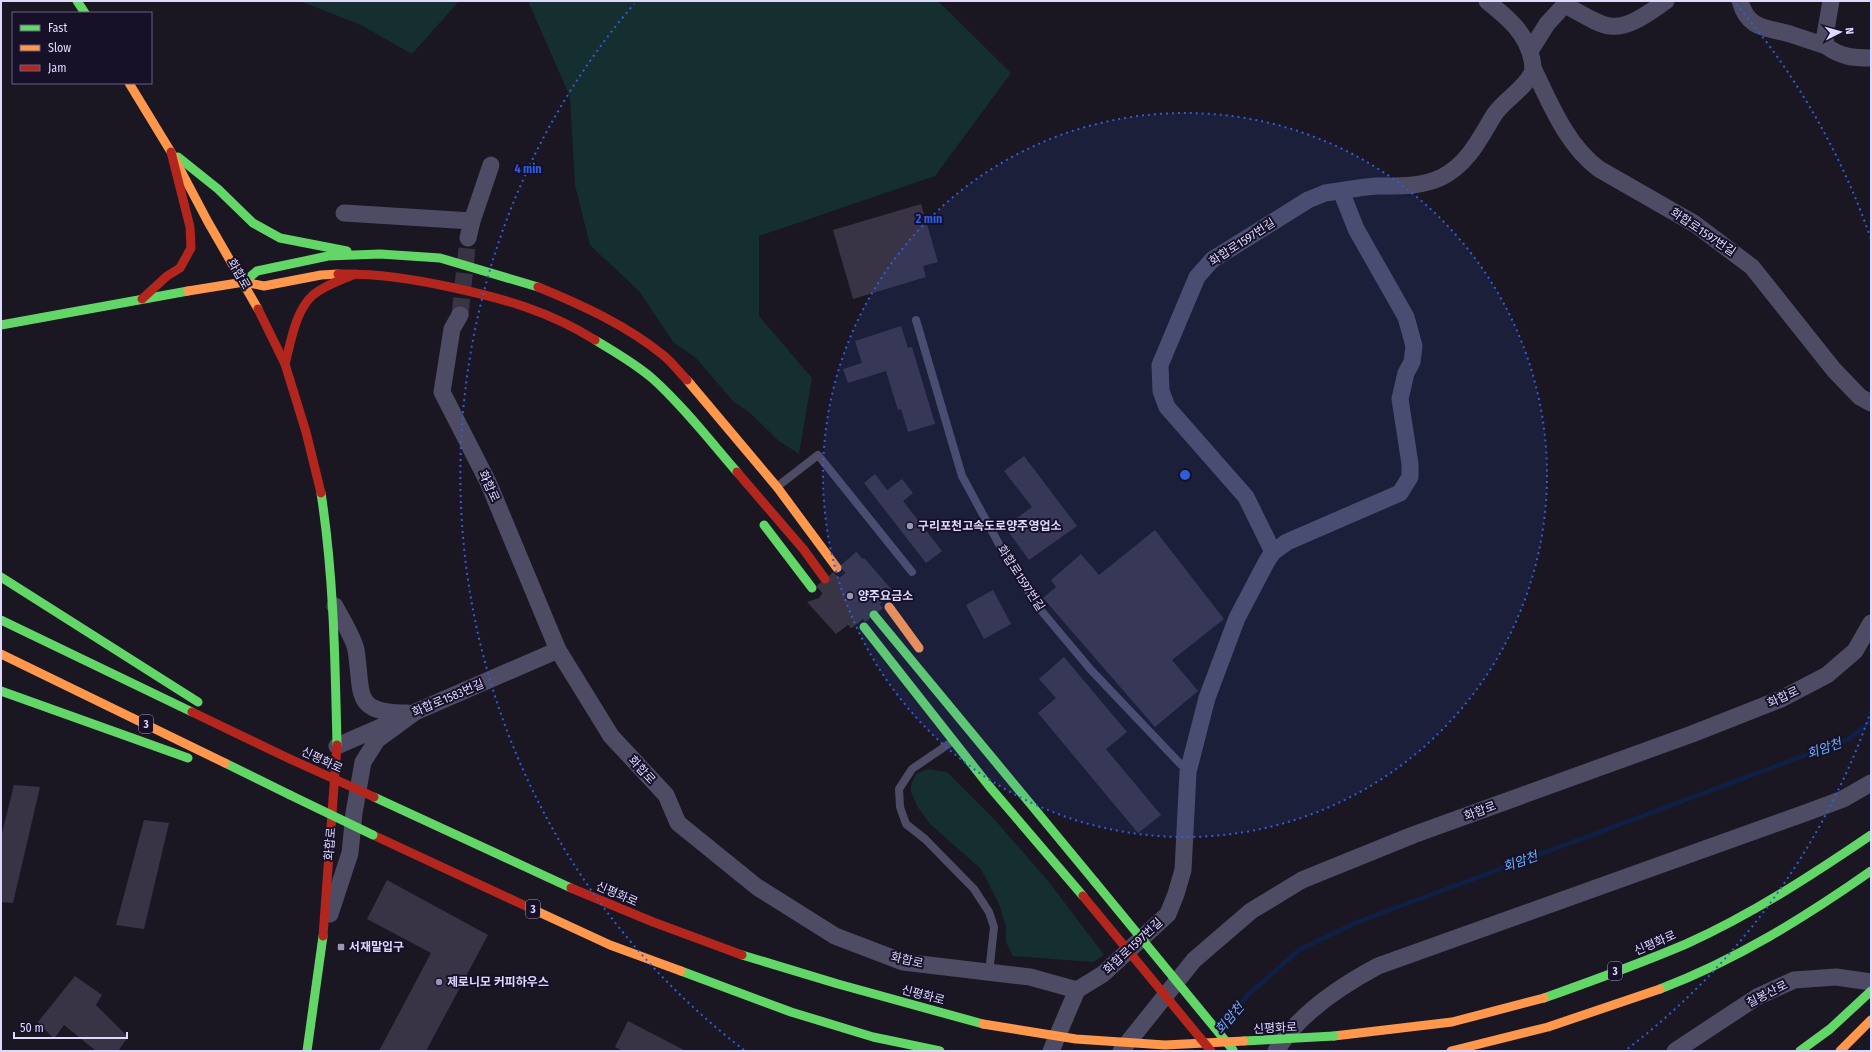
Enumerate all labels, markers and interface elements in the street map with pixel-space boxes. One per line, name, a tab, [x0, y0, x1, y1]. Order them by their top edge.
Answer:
legend	[12, 12, 152, 84]
north arrow	[1820, 12, 1860, 52]
text: Fast	[48, 21, 67, 35]
text: N	[1843, 27, 1856, 35]
text: Slow	[48, 41, 71, 55]
text: Jam	[48, 61, 66, 75]
text: 4 min	[514, 162, 542, 176]
street label: 화합로1597번길	[1668, 205, 1738, 259]
text: 2 min	[915, 212, 942, 226]
street label: 화합로1597번길	[1206, 216, 1278, 268]
street label: 화합로	[225, 256, 253, 292]
street label: 화합로	[476, 468, 502, 504]
centre of rings	[1178, 468, 1192, 482]
place label: 구리포천고속도로양주영업소	[918, 519, 1062, 533]
marker: 구리포천고속도로양주영업소	[905, 521, 915, 531]
street label: 화합로1597번길	[995, 542, 1047, 614]
place label: 양주요금소	[858, 589, 913, 603]
marker: 양주요금소	[845, 591, 855, 601]
street label: 화합로1583번길	[410, 677, 486, 719]
street label: 화합로	[1765, 684, 1801, 710]
road number: 3	[139, 715, 153, 733]
water label: 회암천	[1805, 735, 1845, 762]
street label: 신평화로	[299, 744, 345, 776]
street label: 화합로	[626, 753, 658, 787]
street label: 화합로	[1462, 799, 1498, 823]
street label: 화합로	[322, 827, 338, 861]
water label: 회암천	[1501, 848, 1541, 875]
street label: 신평화로	[594, 879, 640, 909]
road number: 3	[526, 900, 540, 918]
street label: 화합로1597번길	[1101, 915, 1165, 977]
street label: 신평화로	[1632, 928, 1678, 958]
place label: 서재말입구	[349, 940, 404, 954]
marker: 서재말입구	[336, 942, 346, 952]
street label: 화합로	[889, 949, 925, 971]
road number: 3	[1608, 962, 1622, 980]
place label: 제로니모 커피하우스	[447, 975, 549, 989]
marker: 제로니모 커피하우스	[434, 977, 444, 987]
street label: 칠봉산로	[1744, 978, 1790, 1010]
street label: 신평화로	[900, 983, 946, 1007]
water label: 회암천	[1212, 999, 1247, 1037]
scale bar	[14, 1014, 127, 1040]
street label: 신평화로	[1253, 1020, 1297, 1036]
text: 50 m	[20, 1021, 44, 1035]

